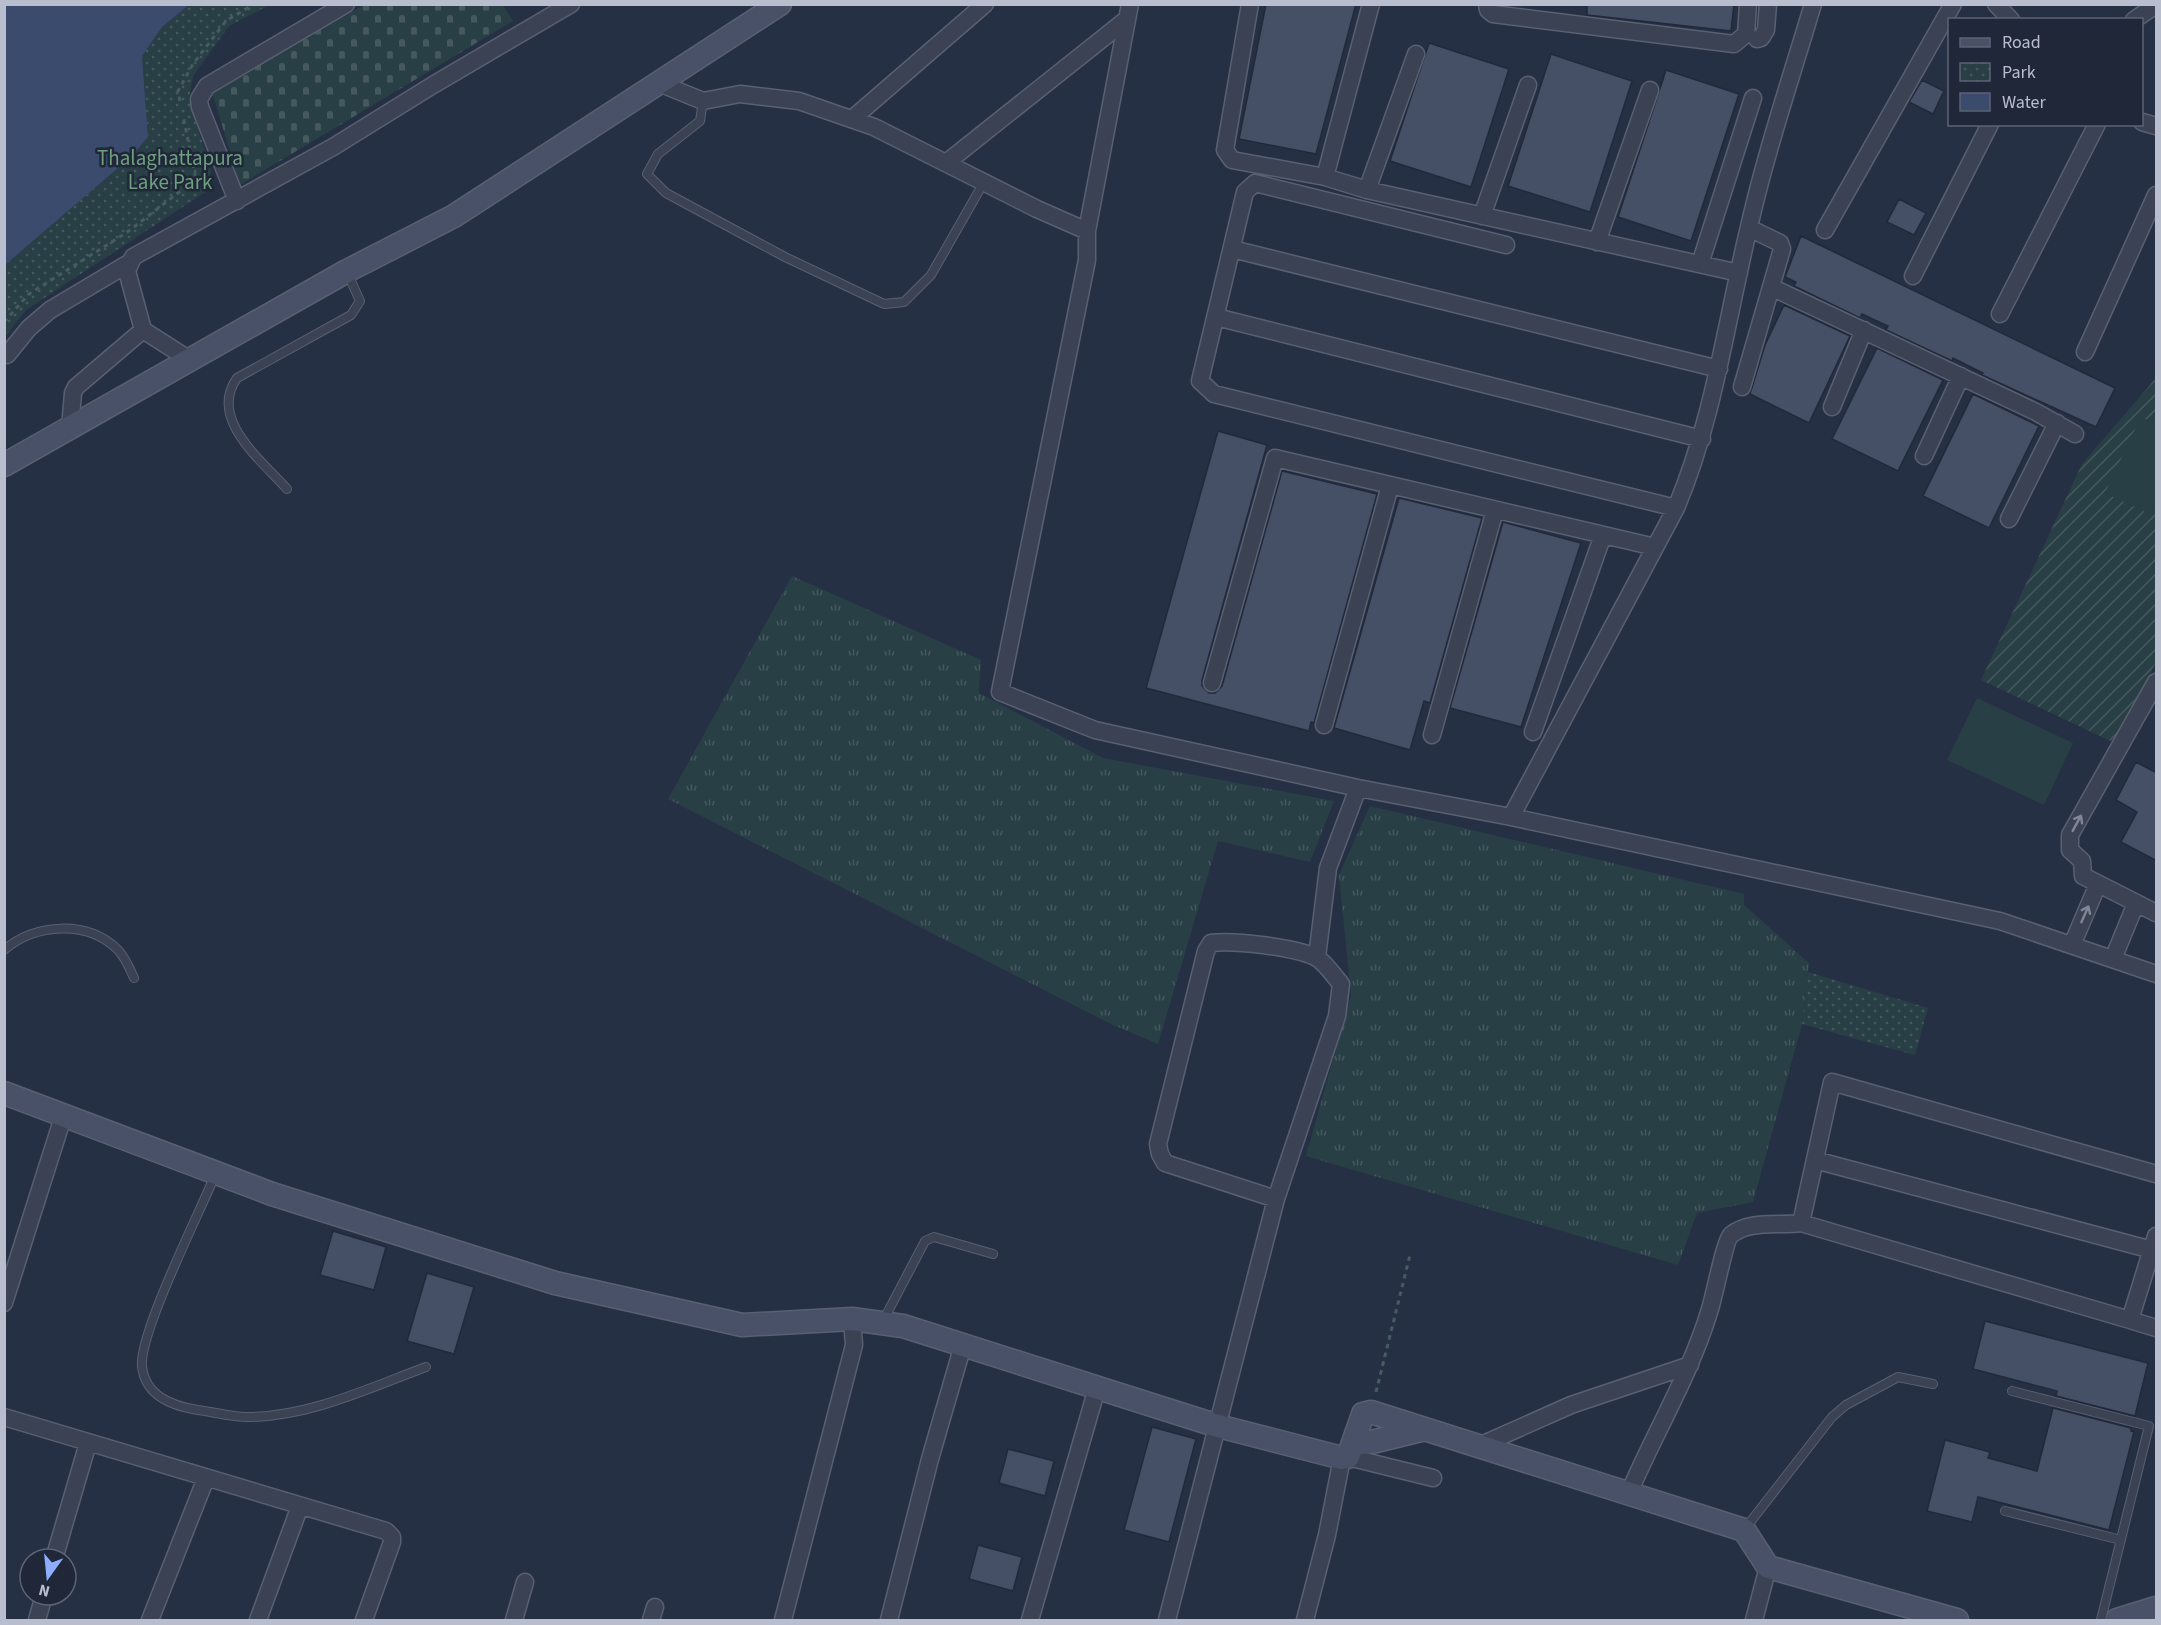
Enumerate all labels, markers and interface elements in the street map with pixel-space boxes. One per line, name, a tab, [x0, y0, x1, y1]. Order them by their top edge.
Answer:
legend	[1948, 18, 2143, 126]
text: Road	[2002, 30, 2041, 55]
text: Park	[2002, 60, 2036, 85]
text: Water	[2002, 90, 2046, 115]
park label: Thalaghattapura Lake Park	[97, 143, 243, 197]
one-way arrow	[2071, 815, 2083, 832]
one-way arrow	[2080, 906, 2091, 924]
north arrow	[18, 1547, 78, 1607]
text: N	[36, 1579, 52, 1603]

